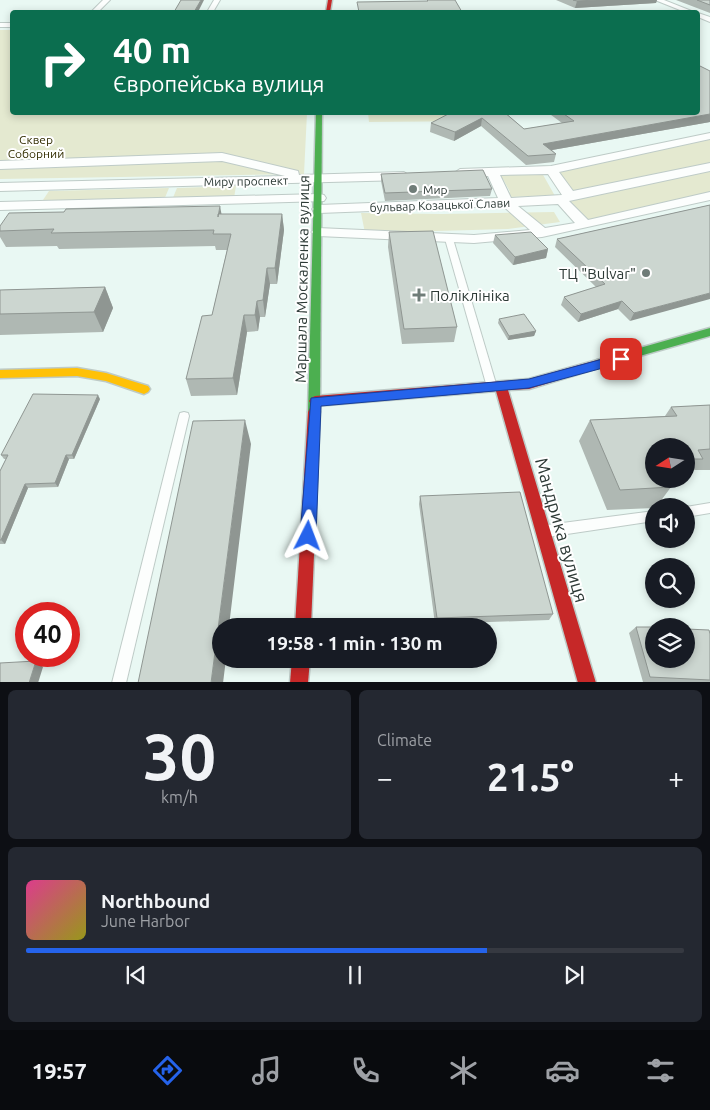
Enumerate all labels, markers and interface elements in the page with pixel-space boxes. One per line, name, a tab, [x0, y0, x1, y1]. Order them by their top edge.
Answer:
icon: right	[30, 30, 95, 95]
text: 40 m	[113, 30, 191, 70]
text: Європейська вулиця	[113, 71, 324, 96]
park label: Сквер Соборний	[8, 133, 64, 160]
street label: Миру проспект	[204, 174, 289, 188]
street label: Маршала Москаленка вулиця	[292, 175, 312, 383]
marker: Мир	[407, 183, 419, 195]
place label: Мир	[423, 183, 448, 196]
street label: бульвар Козацької Слави	[369, 196, 511, 214]
place label: ТЦ "Bulvar"	[559, 265, 636, 282]
marker: ТЦ "Bulvar"	[640, 267, 652, 279]
place label: Поліклініка	[430, 287, 510, 304]
marker: Поліклініка	[412, 288, 426, 302]
pin	[600, 338, 642, 380]
icon: arrive	[607, 345, 635, 373]
north arrow	[645, 438, 695, 488]
map controls	[645, 438, 695, 668]
street label: Мандрика вулиця	[532, 455, 592, 605]
button: sound	[645, 498, 695, 548]
position arrow	[281, 509, 333, 561]
button: search	[645, 558, 695, 608]
speed limit sign: 40	[15, 602, 80, 667]
button: layers	[645, 618, 695, 668]
text: 19:58 · 1 min · 130 m	[267, 632, 442, 654]
text: 30	[143, 719, 216, 792]
text: Climate	[377, 731, 432, 749]
text: 21.5°	[487, 756, 574, 798]
text: −	[377, 762, 393, 793]
text: +	[668, 762, 684, 793]
text: km/h	[161, 788, 198, 806]
text: Northbound	[101, 890, 210, 912]
text: June Harbor	[101, 912, 190, 930]
icon: previous	[122, 961, 150, 989]
icon: pause	[341, 961, 369, 989]
icon: next	[560, 961, 588, 989]
icon: directions	[150, 1053, 185, 1088]
icon: music	[249, 1053, 284, 1088]
icon: phone	[348, 1053, 383, 1088]
icon: climate	[446, 1053, 481, 1088]
icon: car	[545, 1053, 580, 1088]
icon: filters	[643, 1053, 678, 1088]
text: 19:57	[32, 1058, 87, 1083]

